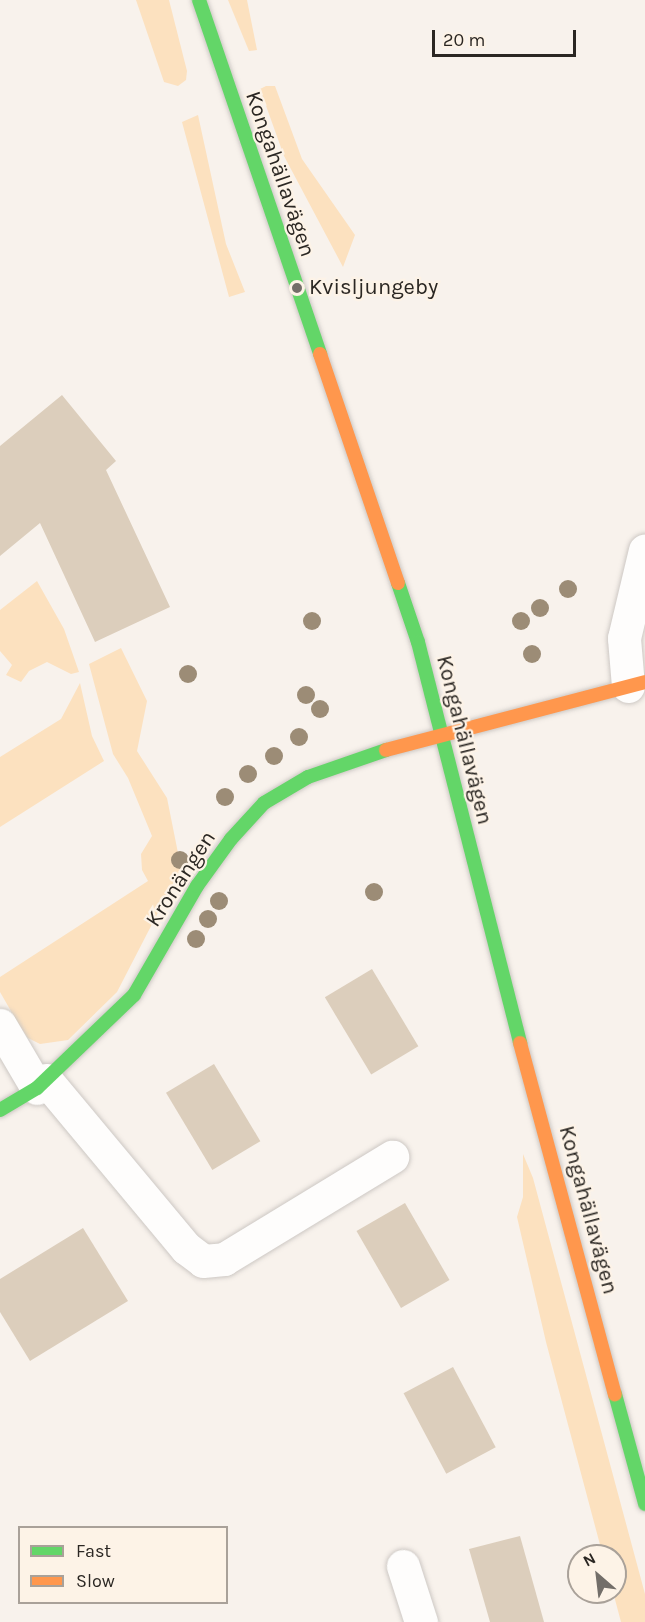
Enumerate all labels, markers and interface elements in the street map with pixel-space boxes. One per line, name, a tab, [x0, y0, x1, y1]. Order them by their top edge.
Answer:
scale bar	[435, 18, 579, 56]
text: 20 m	[443, 29, 485, 51]
street label: Kongahällavägen	[239, 88, 321, 260]
place label: Kvisljungeby	[309, 275, 438, 301]
marker: Kvisljungeby	[290, 281, 304, 295]
street label: Kongahällavägen	[430, 653, 498, 827]
street label: Kronängen	[140, 826, 222, 932]
street label: Kongahällavägen	[553, 1123, 623, 1297]
legend	[18, 1526, 228, 1604]
text: Fast	[76, 1540, 111, 1562]
north arrow	[567, 1544, 627, 1604]
text: N	[580, 1548, 599, 1571]
text: Slow	[76, 1570, 115, 1592]

